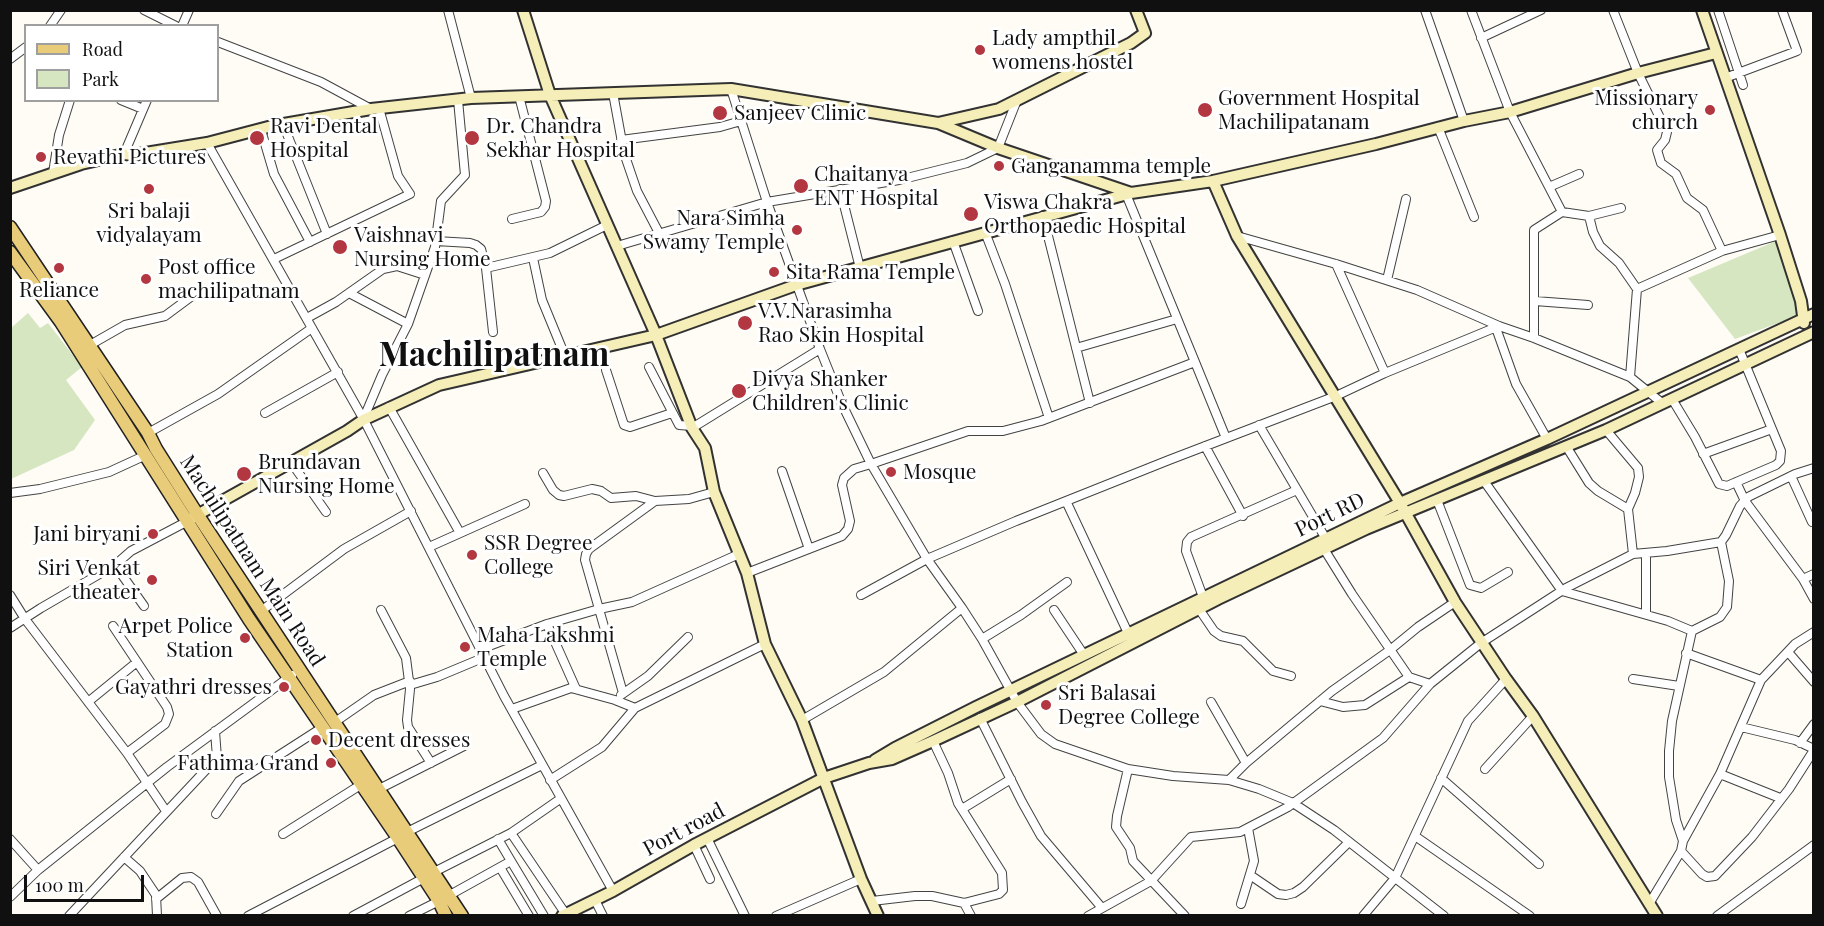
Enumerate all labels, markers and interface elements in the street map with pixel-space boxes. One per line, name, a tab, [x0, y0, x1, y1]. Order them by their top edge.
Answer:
legend	[24, 24, 219, 102]
place label: Lady ampthil womens hostel	[992, 25, 1133, 75]
text: Road	[82, 37, 123, 61]
marker: Lady ampthil womens hostel	[973, 43, 987, 57]
text: Park	[82, 67, 119, 91]
place label: Government Hospital Machilipatanam	[1218, 85, 1420, 135]
place label: Missionary church	[1594, 85, 1698, 135]
place label: Sanjeev Clinic	[734, 100, 866, 126]
marker: Government Hospital Machilipatanam	[1196, 101, 1214, 119]
marker: Missionary church	[1703, 103, 1717, 117]
marker: Sanjeev Clinic	[711, 104, 729, 122]
place label: Ravi Dental Hospital	[270, 113, 378, 163]
place label: Dr. Chandra Sekhar Hospital	[486, 113, 635, 163]
marker: Ravi Dental Hospital	[248, 129, 266, 147]
marker: Dr. Chandra Sekhar Hospital	[463, 129, 481, 147]
place label: Revathi Pictures	[53, 144, 206, 170]
marker: Revathi Pictures	[34, 150, 48, 164]
place label: Ganganamma temple	[1011, 153, 1211, 179]
marker: Ganganamma temple	[992, 159, 1006, 173]
place label: Chaitanya ENT Hospital	[814, 161, 939, 211]
marker: Chaitanya ENT Hospital	[792, 177, 810, 195]
marker: Sri balaji vidyalayam	[142, 182, 156, 196]
place label: Viswa Chakra Orthopaedic Hospital	[984, 189, 1186, 239]
place label: Sri balaji vidyalayam	[96, 198, 202, 248]
place label: Nara Simha Swamy Temple	[643, 205, 785, 255]
marker: Viswa Chakra Orthopaedic Hospital	[962, 205, 980, 223]
place label: Vaishnavi Nursing Home	[354, 222, 491, 272]
marker: Nara Simha Swamy Temple	[790, 223, 804, 237]
marker: Vaishnavi Nursing Home	[331, 238, 349, 256]
place label: Post office machilipatnam	[158, 254, 300, 304]
place label: Sita Rama Temple	[786, 259, 955, 285]
marker: Reliance	[52, 261, 66, 275]
marker: Sita Rama Temple	[767, 265, 781, 279]
marker: Post office machilipatnam	[139, 272, 153, 286]
place label: Reliance	[19, 277, 99, 303]
place label: V.V.Narasimha Rao Skin Hospital	[758, 298, 924, 348]
marker: V.V.Narasimha Rao Skin Hospital	[736, 314, 754, 332]
district label: Machilipatnam	[379, 336, 609, 376]
place label: Divya Shanker Children's Clinic	[752, 366, 909, 416]
marker: Divya Shanker Children's Clinic	[730, 382, 748, 400]
place label: Brundavan Nursing Home	[258, 449, 395, 499]
street label: Machilipatnam Main Road	[174, 451, 330, 671]
place label: Mosque	[903, 459, 976, 485]
marker: Brundavan Nursing Home	[235, 465, 253, 483]
marker: Mosque	[884, 465, 898, 479]
street label: Port RD	[1291, 487, 1369, 543]
place label: Jani biryani	[33, 521, 141, 547]
marker: Jani biryani	[146, 527, 160, 541]
place label: SSR Degree College	[484, 530, 593, 580]
marker: SSR Degree College	[465, 548, 479, 562]
place label: Siri Venkat theater	[37, 555, 140, 605]
marker: Siri Venkat theater	[145, 573, 159, 587]
place label: Arpet Police Station	[119, 613, 233, 663]
place label: Maha Lakshmi Temple	[477, 622, 615, 672]
marker: Arpet Police Station	[238, 631, 252, 645]
marker: Maha Lakshmi Temple	[458, 640, 472, 654]
place label: Gayathri dresses	[115, 674, 272, 700]
marker: Gayathri dresses	[277, 680, 291, 694]
place label: Sri Balasai Degree College	[1058, 680, 1200, 730]
marker: Sri Balasai Degree College	[1039, 698, 1053, 712]
place label: Decent dresses	[328, 727, 470, 753]
marker: Decent dresses	[309, 733, 323, 747]
place label: Fathima Grand	[177, 750, 319, 776]
marker: Fathima Grand	[324, 756, 338, 770]
street label: Port road	[639, 798, 729, 862]
scale bar	[27, 863, 147, 901]
text: 100 m	[35, 873, 84, 897]

